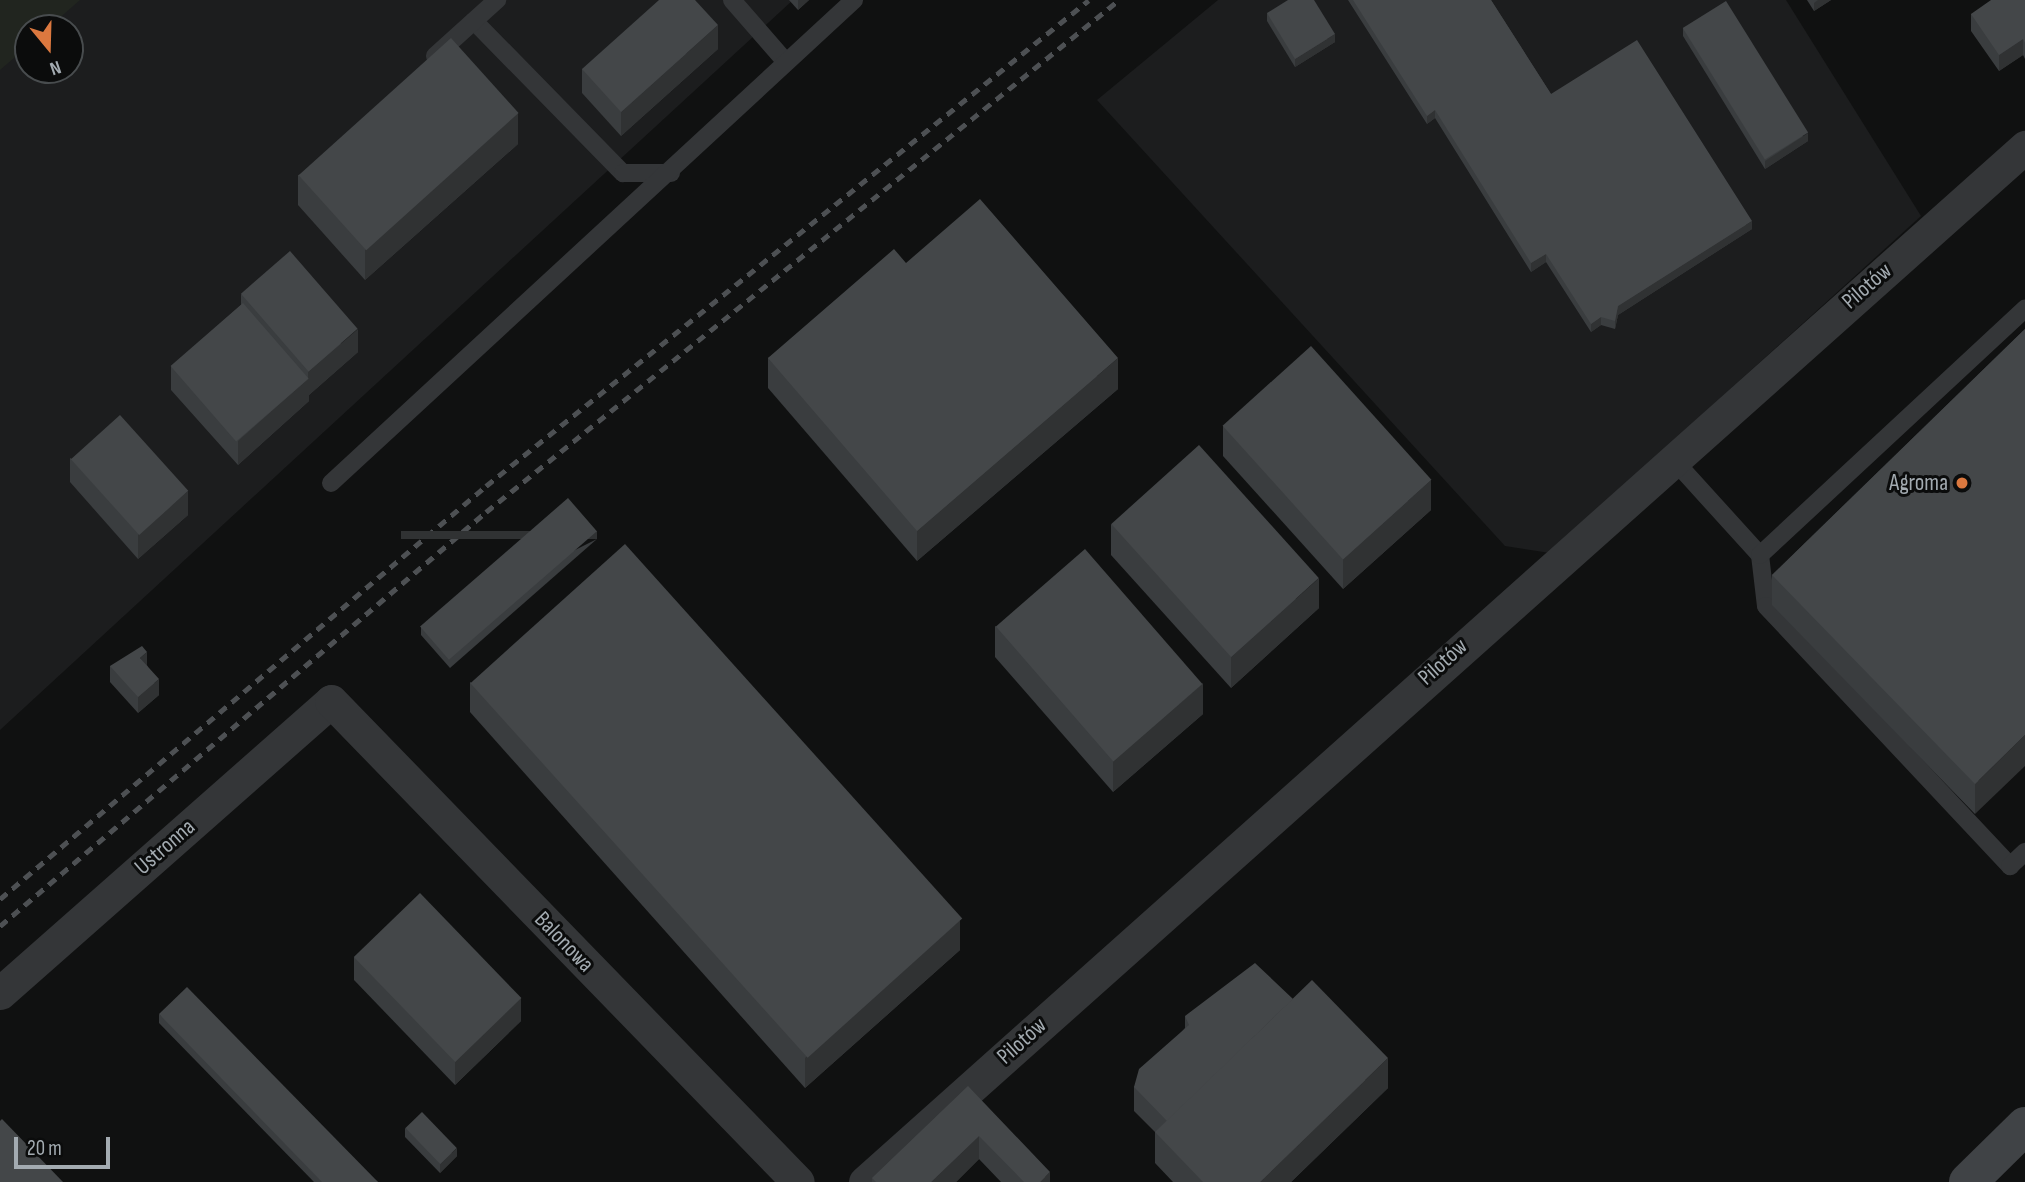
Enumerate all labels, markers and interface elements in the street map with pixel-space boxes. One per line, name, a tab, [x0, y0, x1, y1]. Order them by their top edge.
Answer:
north arrow	[14, 14, 84, 84]
text: N	[47, 55, 64, 80]
street label: Pilotów	[1836, 257, 1898, 315]
place label: Agroma	[1889, 469, 1948, 497]
marker: Agroma	[1954, 475, 1970, 491]
street label: Pilotów	[1413, 633, 1473, 691]
street label: Ustronna	[129, 813, 201, 881]
street label: Balonowa	[528, 906, 600, 978]
street label: Pilotów	[992, 1012, 1052, 1070]
scale bar	[18, 1122, 114, 1166]
text: 20 m	[27, 1136, 62, 1161]

